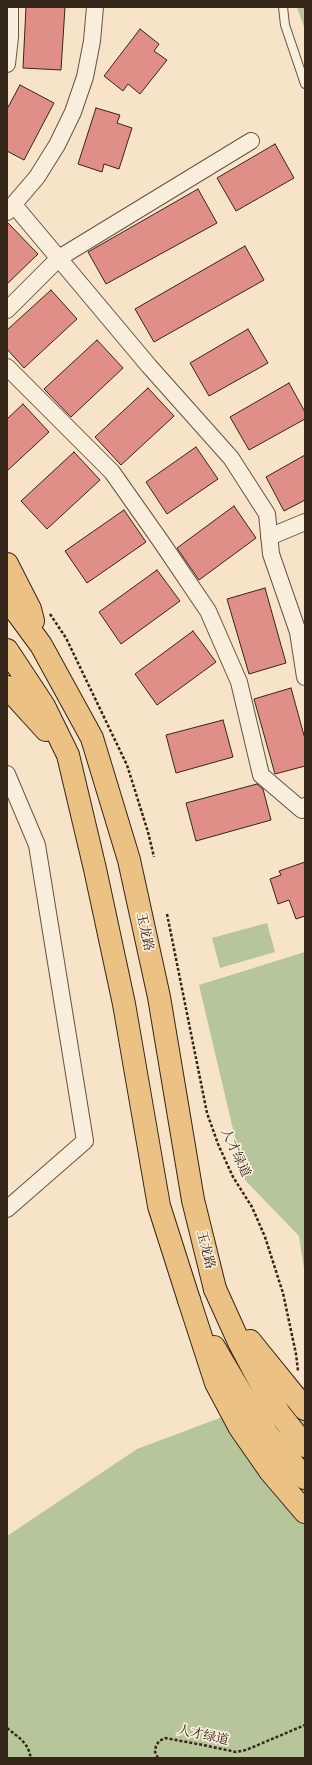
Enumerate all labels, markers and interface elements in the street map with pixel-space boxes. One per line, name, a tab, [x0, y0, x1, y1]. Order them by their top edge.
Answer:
street label: 玉龙路	[132, 911, 156, 953]
street label: 人才绿道	[217, 1126, 253, 1180]
street label: 玉龙路	[193, 1229, 217, 1271]
street label: 人才绿道	[176, 1723, 230, 1749]

